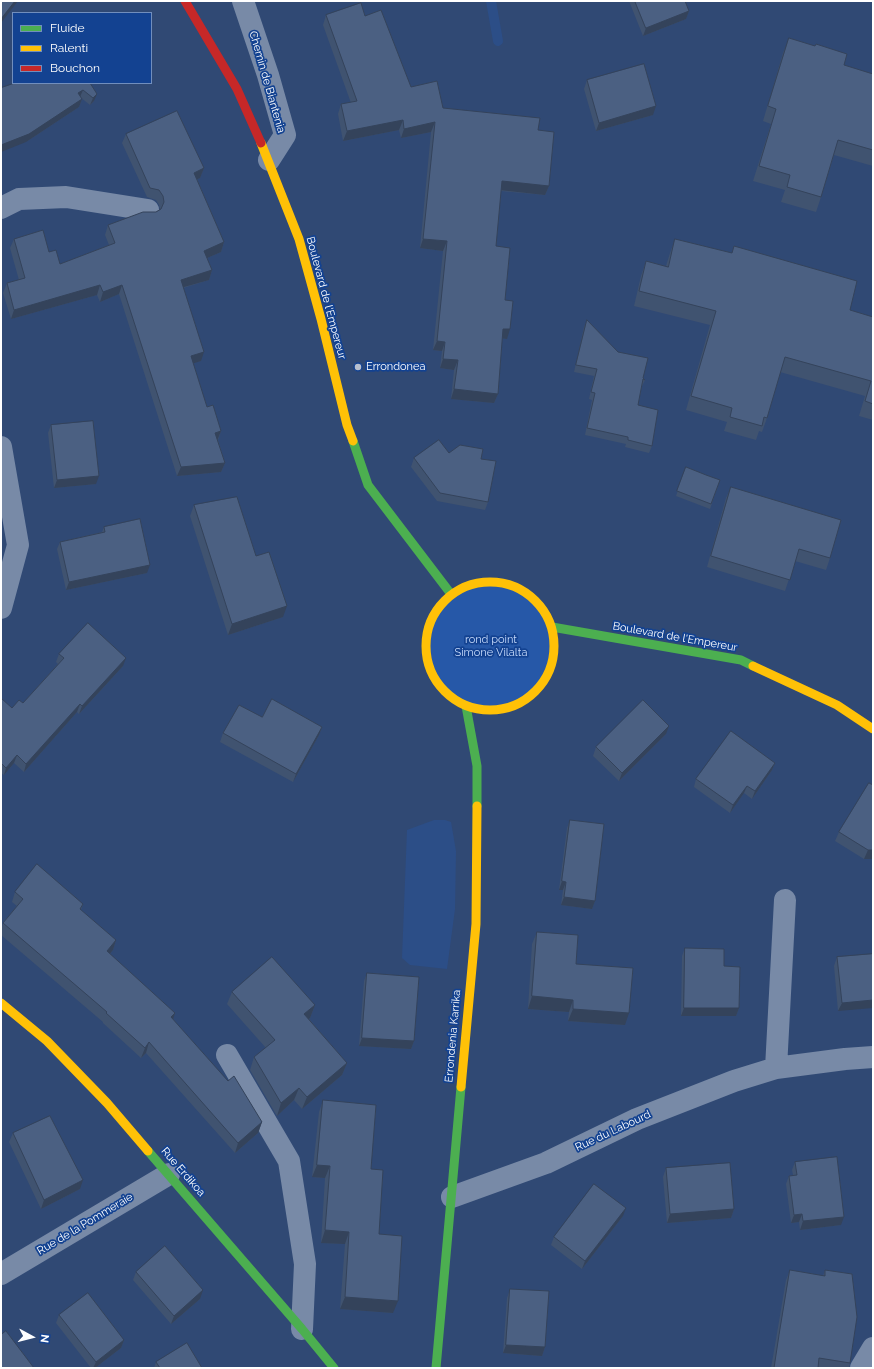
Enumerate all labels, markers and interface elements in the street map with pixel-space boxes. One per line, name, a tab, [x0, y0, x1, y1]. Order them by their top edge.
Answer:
legend	[12, 12, 152, 84]
text: Fluide	[50, 21, 85, 35]
street label: Chemin de Biantenia	[246, 30, 288, 134]
text: Ralenti	[50, 41, 88, 55]
text: Bouchon	[50, 61, 100, 75]
street label: Boulevard de l'Empereur	[303, 235, 349, 361]
place label: Errondonea	[366, 360, 425, 374]
marker: Errondonea	[353, 362, 363, 372]
street label: Boulevard de l'Empereur	[612, 620, 738, 654]
park label: rond point Simone Vilalta	[455, 633, 527, 659]
street label: Errondenia Karrika	[442, 989, 464, 1083]
street label: Rue du Labourd	[573, 1108, 653, 1154]
street label: Rue Erdikoa	[158, 1145, 208, 1199]
street label: Rue de la Pommeraie	[35, 1190, 135, 1258]
north arrow	[12, 1317, 52, 1357]
text: N	[37, 1334, 51, 1343]

